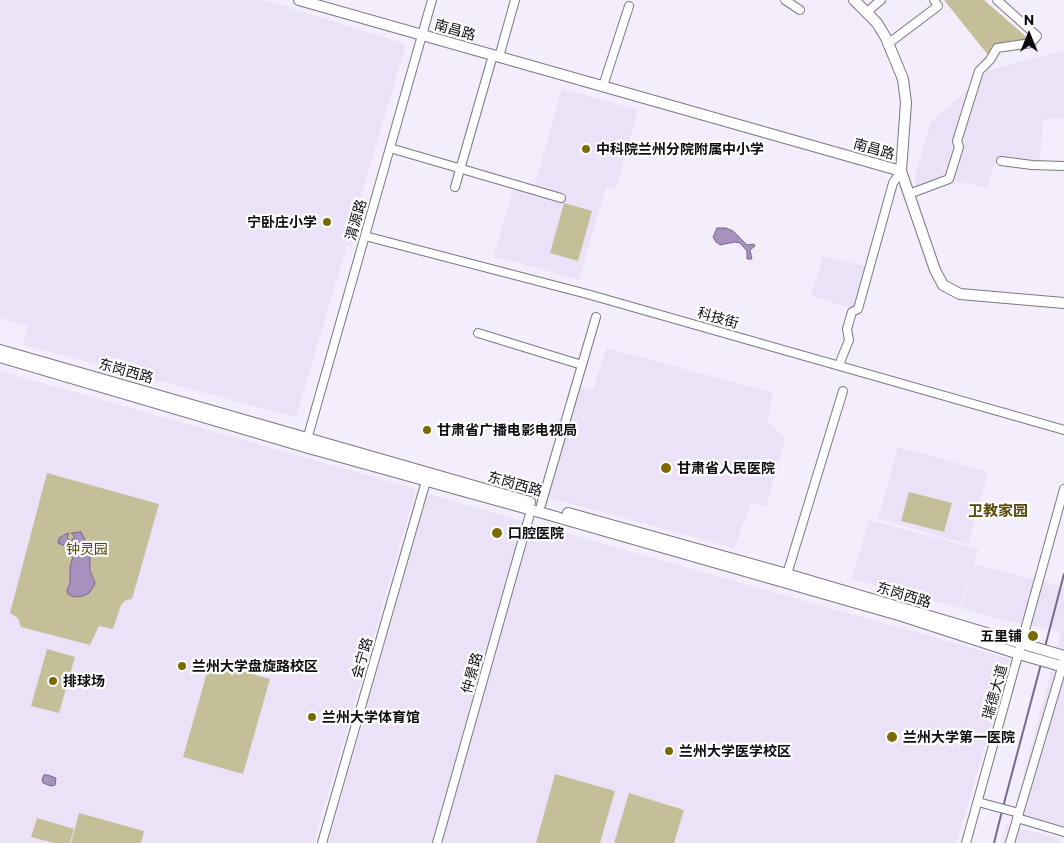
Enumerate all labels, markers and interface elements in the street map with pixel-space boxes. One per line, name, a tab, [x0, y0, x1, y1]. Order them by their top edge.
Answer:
north arrow	[1004, 10, 1054, 60]
text: N	[1024, 11, 1034, 28]
street label: 南昌路	[432, 16, 478, 44]
street label: 南昌路	[851, 135, 897, 163]
place label: 中科院兰州分院附属中小学	[596, 141, 764, 157]
marker: 中科院兰州分院附属中小学	[580, 143, 592, 155]
street label: 渭源路	[342, 197, 370, 243]
place label: 宁卧庄小学	[247, 214, 317, 230]
marker: 宁卧庄小学	[321, 216, 333, 228]
street label: 科技街	[695, 304, 741, 332]
street label: 东岗西路	[97, 355, 155, 387]
place label: 甘肃省广播电影电视局	[437, 422, 577, 438]
marker: 甘肃省广播电影电视局	[421, 424, 433, 436]
place label: 甘肃省人民医院	[677, 460, 775, 476]
marker: 甘肃省人民医院	[659, 461, 673, 475]
street label: 东岗西路	[486, 468, 544, 500]
district label: 卫教家园	[968, 502, 1028, 520]
place label: 口腔医院	[508, 525, 564, 541]
marker: 口腔医院	[490, 526, 504, 540]
park label: 钟灵园	[66, 541, 108, 557]
street label: 东岗西路	[875, 579, 933, 611]
place label: 五里铺	[980, 628, 1022, 644]
marker: 五里铺	[1026, 629, 1040, 643]
street label: 会宁路	[348, 635, 376, 681]
street label: 仲景路	[458, 650, 486, 696]
place label: 兰州大学盘旋路校区	[192, 658, 318, 674]
marker: 兰州大学盘旋路校区	[176, 660, 188, 672]
street label: 瑞德大道	[979, 663, 1011, 721]
place label: 排球场	[63, 673, 105, 689]
marker: 排球场	[47, 675, 59, 687]
place label: 兰州大学体育馆	[322, 709, 420, 725]
marker: 兰州大学体育馆	[306, 711, 318, 723]
place label: 兰州大学第一医院	[903, 729, 1015, 745]
marker: 兰州大学第一医院	[885, 730, 899, 744]
place label: 兰州大学医学校区	[679, 743, 791, 759]
marker: 兰州大学医学校区	[663, 745, 675, 757]

